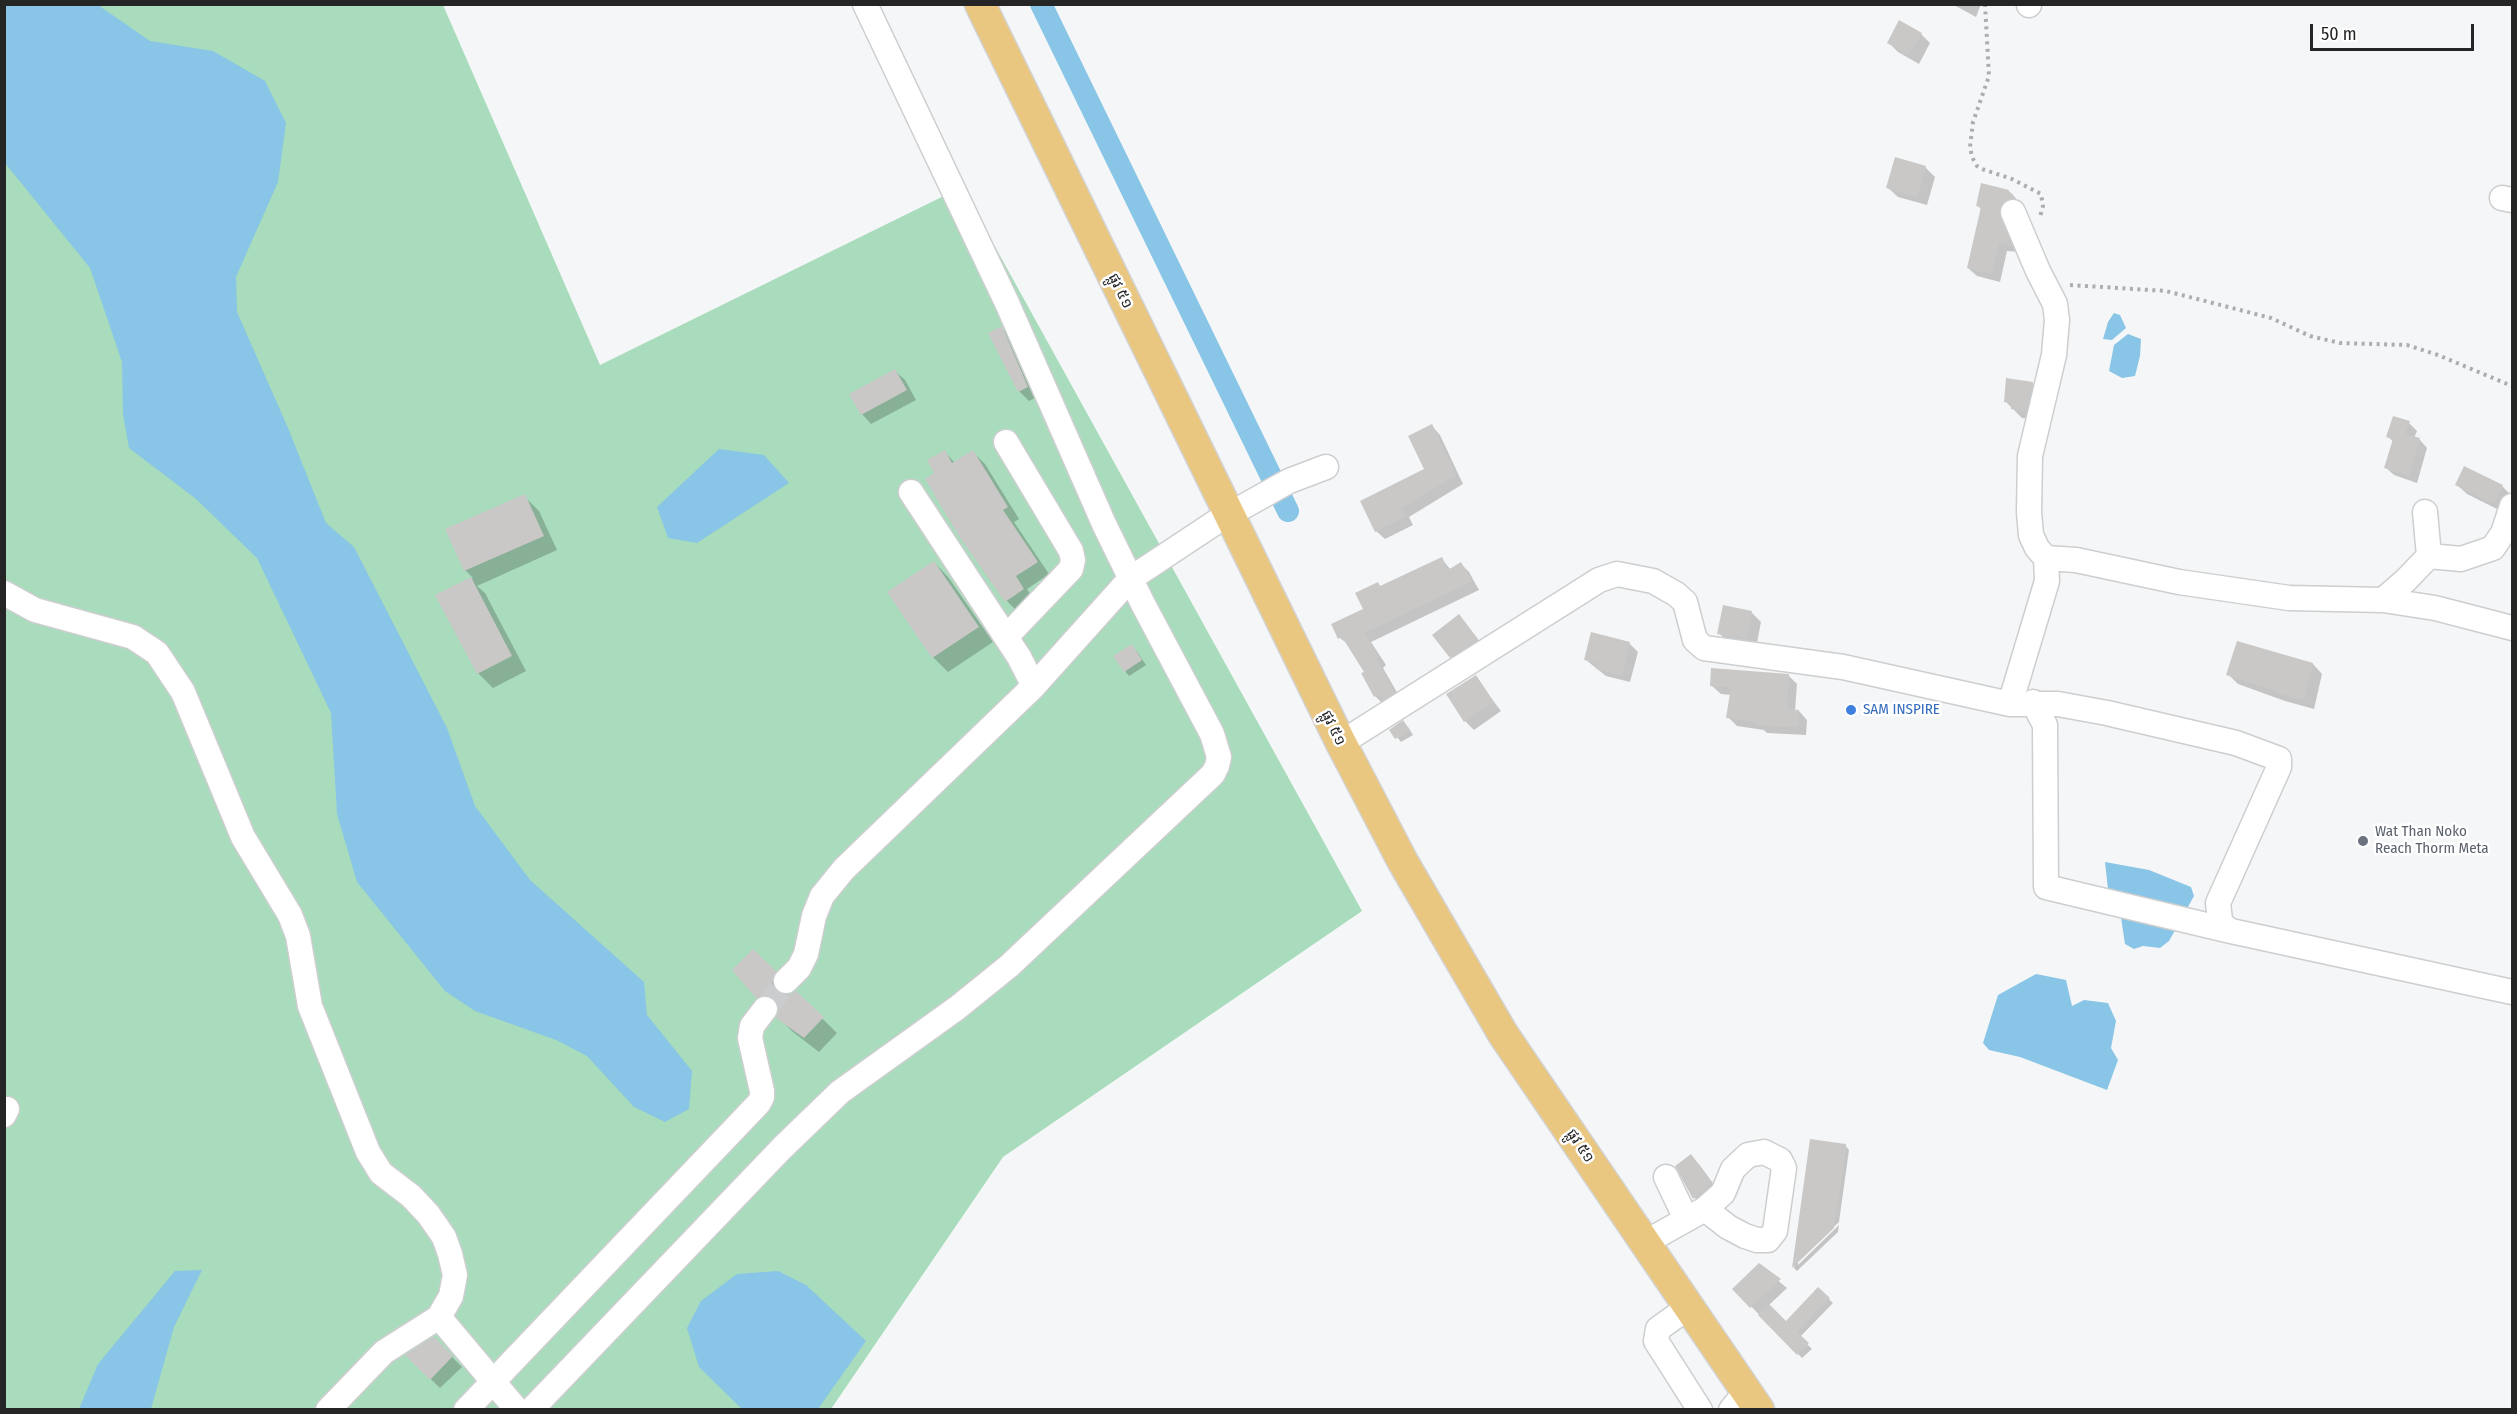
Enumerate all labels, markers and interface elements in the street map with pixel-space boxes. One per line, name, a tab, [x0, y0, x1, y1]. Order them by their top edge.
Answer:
scale bar	[2313, 12, 2476, 50]
text: 50 m	[2321, 23, 2357, 45]
street label: ផ្លូវ ៥១	[1104, 270, 1136, 312]
place label: SAM INSPIRE	[1863, 701, 1940, 719]
marker: SAM INSPIRE	[1844, 703, 1858, 717]
street label: ផ្លូវ ៥១	[1317, 707, 1349, 749]
place label: Wat Than Noko Reach Thorm Meta	[2375, 823, 2489, 858]
marker: Wat Than Noko Reach Thorm Meta	[2356, 834, 2370, 848]
street label: ផ្លូវ ៥១	[1562, 1126, 1598, 1166]

